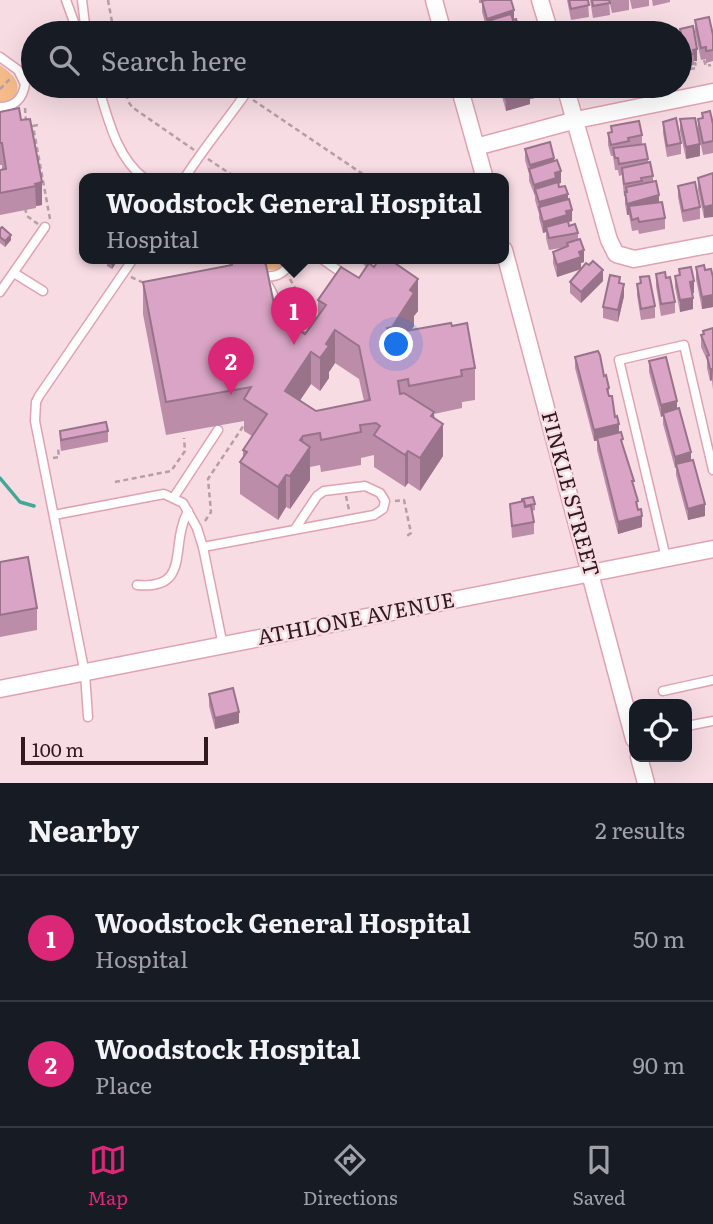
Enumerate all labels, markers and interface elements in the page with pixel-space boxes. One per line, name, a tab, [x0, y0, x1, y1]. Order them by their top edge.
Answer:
search box	[21, 21, 692, 98]
text: Search here	[101, 40, 247, 79]
icon: search	[45, 41, 83, 79]
popup	[79, 173, 509, 264]
text: Woodstock General Hospital	[106, 182, 482, 221]
text: Hospital	[106, 221, 199, 255]
pin: 1	[271, 287, 317, 345]
your location	[379, 327, 413, 361]
pin: 2	[208, 337, 254, 395]
street label: FINKLE STREET	[535, 407, 609, 580]
street label: ATHLONE AVENUE	[254, 582, 457, 651]
map controls	[629, 699, 692, 762]
button: locate	[629, 699, 692, 762]
scale bar	[21, 734, 208, 766]
text: 100 m	[32, 735, 84, 763]
text: Nearby	[28, 807, 139, 851]
text: 2 results	[595, 812, 685, 846]
text: Woodstock General Hospital	[95, 902, 471, 941]
text: 1	[46, 921, 56, 955]
text: 50 m	[633, 921, 685, 955]
text: Hospital	[95, 941, 188, 975]
text: Woodstock Hospital	[95, 1028, 361, 1067]
text: 2	[45, 1047, 57, 1081]
text: 90 m	[633, 1047, 685, 1081]
text: Place	[95, 1067, 152, 1101]
tab: Map	[87, 1141, 128, 1211]
tab: Directions	[303, 1141, 398, 1211]
tab: Saved	[573, 1141, 626, 1211]

